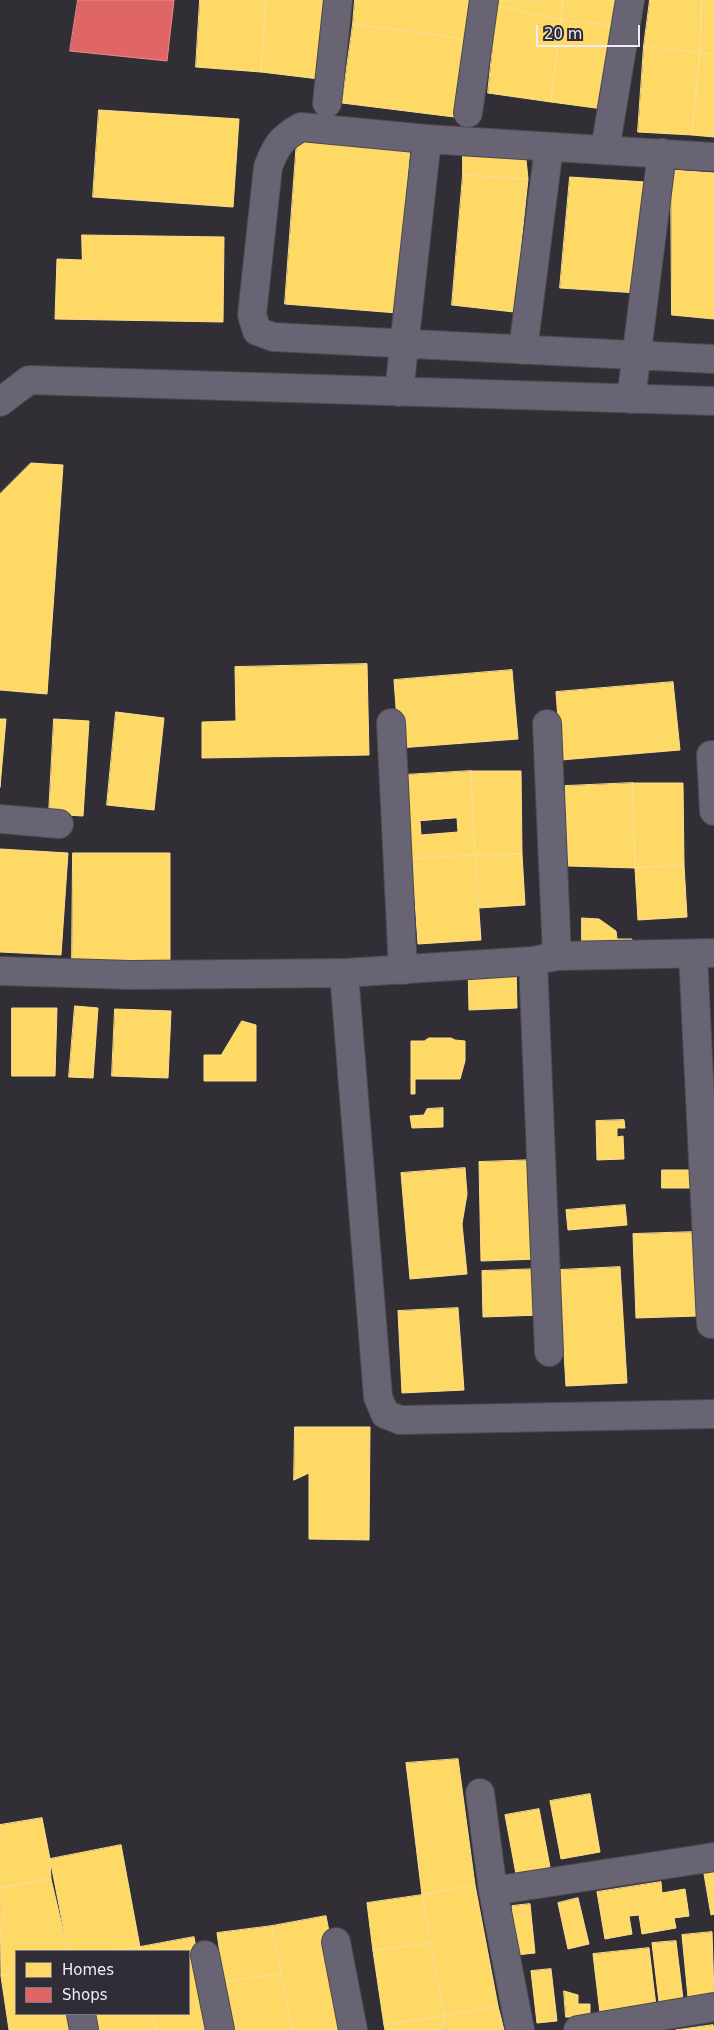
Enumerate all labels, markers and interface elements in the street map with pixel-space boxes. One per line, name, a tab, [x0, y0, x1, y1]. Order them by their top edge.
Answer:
scale bar	[539, 15, 643, 47]
text: 20 m	[544, 25, 582, 43]
legend	[15, 1950, 190, 2015]
text: Homes	[62, 1961, 114, 1979]
text: Shops	[62, 1986, 108, 2004]

